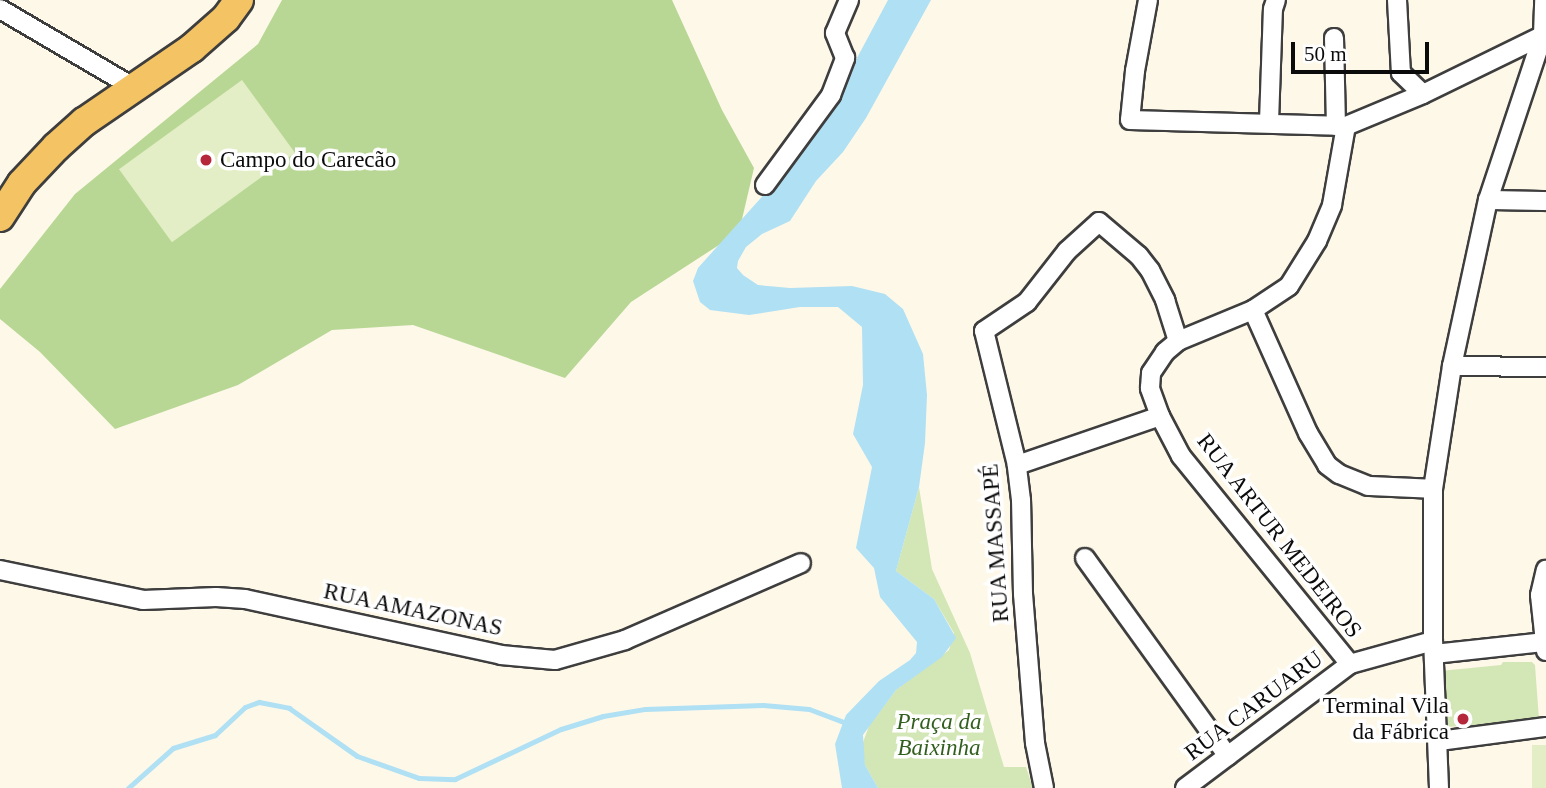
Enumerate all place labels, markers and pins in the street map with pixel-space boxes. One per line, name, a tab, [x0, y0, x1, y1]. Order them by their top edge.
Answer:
place label: Campo do Carecão	[220, 146, 396, 174]
marker: Campo do Carecão	[198, 152, 214, 168]
place label: Terminal Vila da Fábrica	[1322, 692, 1449, 746]
marker: Terminal Vila da Fábrica	[1455, 711, 1471, 727]

